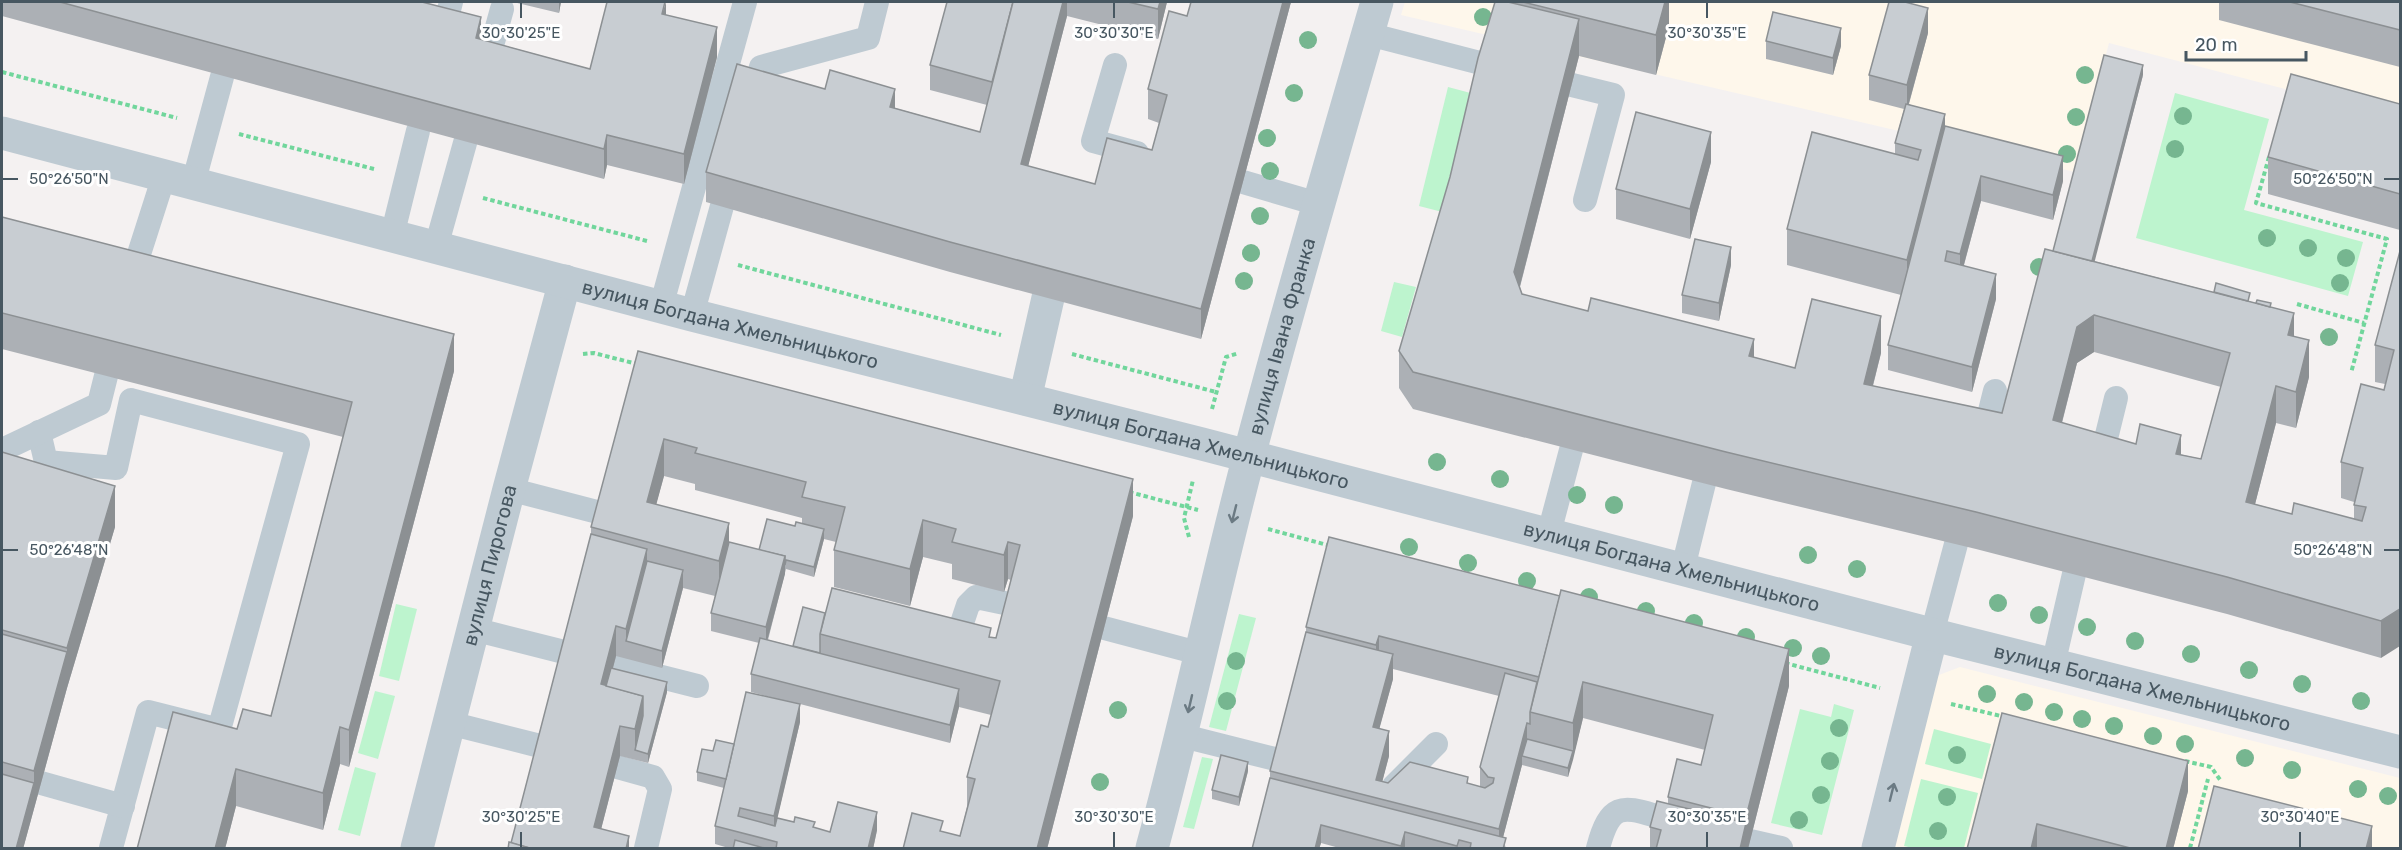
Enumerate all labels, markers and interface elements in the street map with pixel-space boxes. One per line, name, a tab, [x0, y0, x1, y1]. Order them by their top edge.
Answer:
text: 30°30'25"E	[482, 24, 560, 42]
text: 30°30'30"E	[1074, 24, 1154, 42]
text: 30°30'35"E	[1668, 24, 1746, 42]
scale bar	[2186, 24, 2306, 62]
text: 20 m	[2195, 34, 2237, 56]
text: 50°26'50"N	[29, 170, 109, 188]
text: 50°26'50"N	[2293, 170, 2373, 188]
street label: вулиця Івана Франка	[1243, 235, 1320, 437]
street label: вулиця Богдана Хмельницького	[580, 275, 881, 374]
street label: вулиця Богдана Хмельницького	[1051, 395, 1352, 494]
street label: вулиця Пирогова	[457, 482, 522, 648]
one-way arrow	[1228, 504, 1239, 523]
street label: вулиця Богдана Хмельницького	[1521, 516, 1822, 617]
text: 50°26'48"N	[30, 541, 108, 559]
text: 50°26'48"N	[2294, 541, 2372, 559]
street label: вулиця Богдана Хмельницького	[1991, 639, 2293, 736]
one-way arrow	[1184, 693, 1195, 713]
one-way arrow	[1887, 783, 1899, 802]
text: 30°30'25"E	[482, 808, 560, 826]
text: 30°30'30"E	[1074, 808, 1154, 826]
text: 30°30'35"E	[1668, 808, 1746, 826]
text: 30°30'40"E	[2261, 808, 2339, 826]

